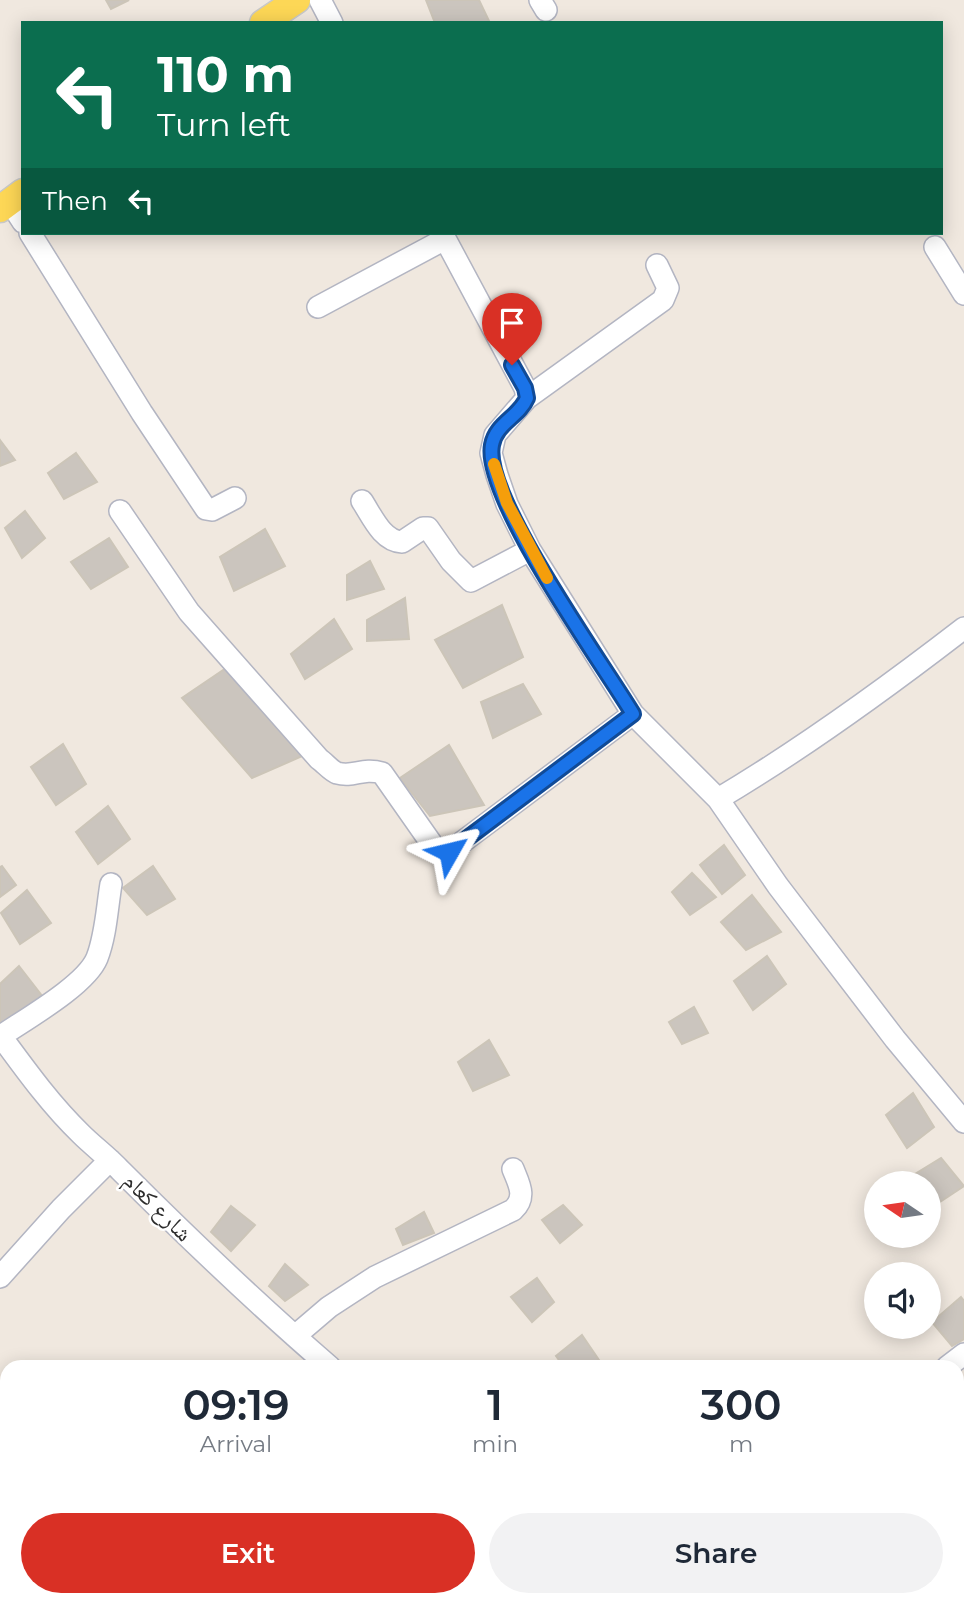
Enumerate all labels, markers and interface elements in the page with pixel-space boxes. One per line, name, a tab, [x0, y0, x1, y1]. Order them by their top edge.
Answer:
text: 110 m	[157, 45, 294, 104]
icon: left	[42, 49, 133, 140]
text: Turn left	[157, 105, 291, 144]
icon: left	[122, 182, 160, 220]
text: Then	[42, 185, 108, 217]
pin	[482, 293, 542, 365]
icon: arrive	[493, 304, 531, 342]
position arrow	[412, 815, 486, 889]
street label: شارع كعام	[116, 1167, 198, 1249]
north arrow	[864, 1171, 942, 1248]
map controls	[864, 1171, 941, 1339]
button: sound	[864, 1262, 941, 1339]
text: 09:19	[182, 1379, 290, 1431]
text: 1	[487, 1379, 503, 1431]
text: 300	[701, 1379, 782, 1431]
text: Arrival	[200, 1430, 272, 1458]
text: min	[472, 1430, 518, 1458]
text: m	[729, 1430, 753, 1458]
button: Exit	[21, 1513, 475, 1593]
button: Share	[489, 1513, 943, 1593]

